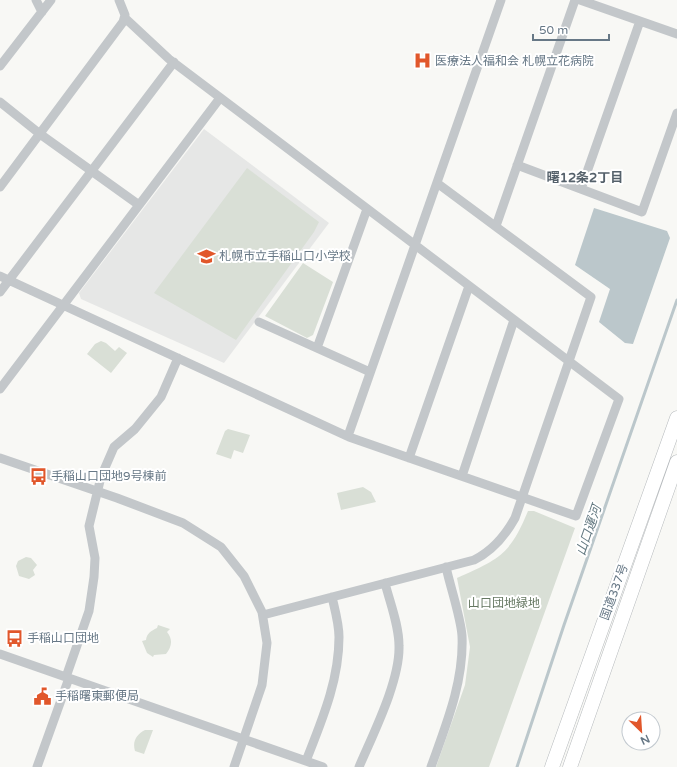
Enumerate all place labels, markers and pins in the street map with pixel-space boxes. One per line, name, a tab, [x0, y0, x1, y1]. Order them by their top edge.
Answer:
hospital icon: 医療法人福和会 札幌立花病院	[412, 51, 432, 71]
place label: 医療法人福和会 札幌立花病院	[435, 54, 594, 68]
school or university icon: 札幌市立手稲山口小学校	[196, 246, 216, 266]
place label: 札幌市立手稲山口小学校	[219, 249, 351, 263]
bus stop icon: 手稲山口団地9号棟前	[28, 466, 48, 486]
place label: 手稲山口団地9号棟前	[51, 469, 167, 483]
bus stop icon: 手稲山口団地	[4, 628, 24, 648]
place label: 手稲山口団地	[27, 631, 99, 645]
public building icon: 手稲曙東郵便局	[32, 686, 52, 706]
place label: 手稲曙東郵便局	[55, 689, 139, 703]

